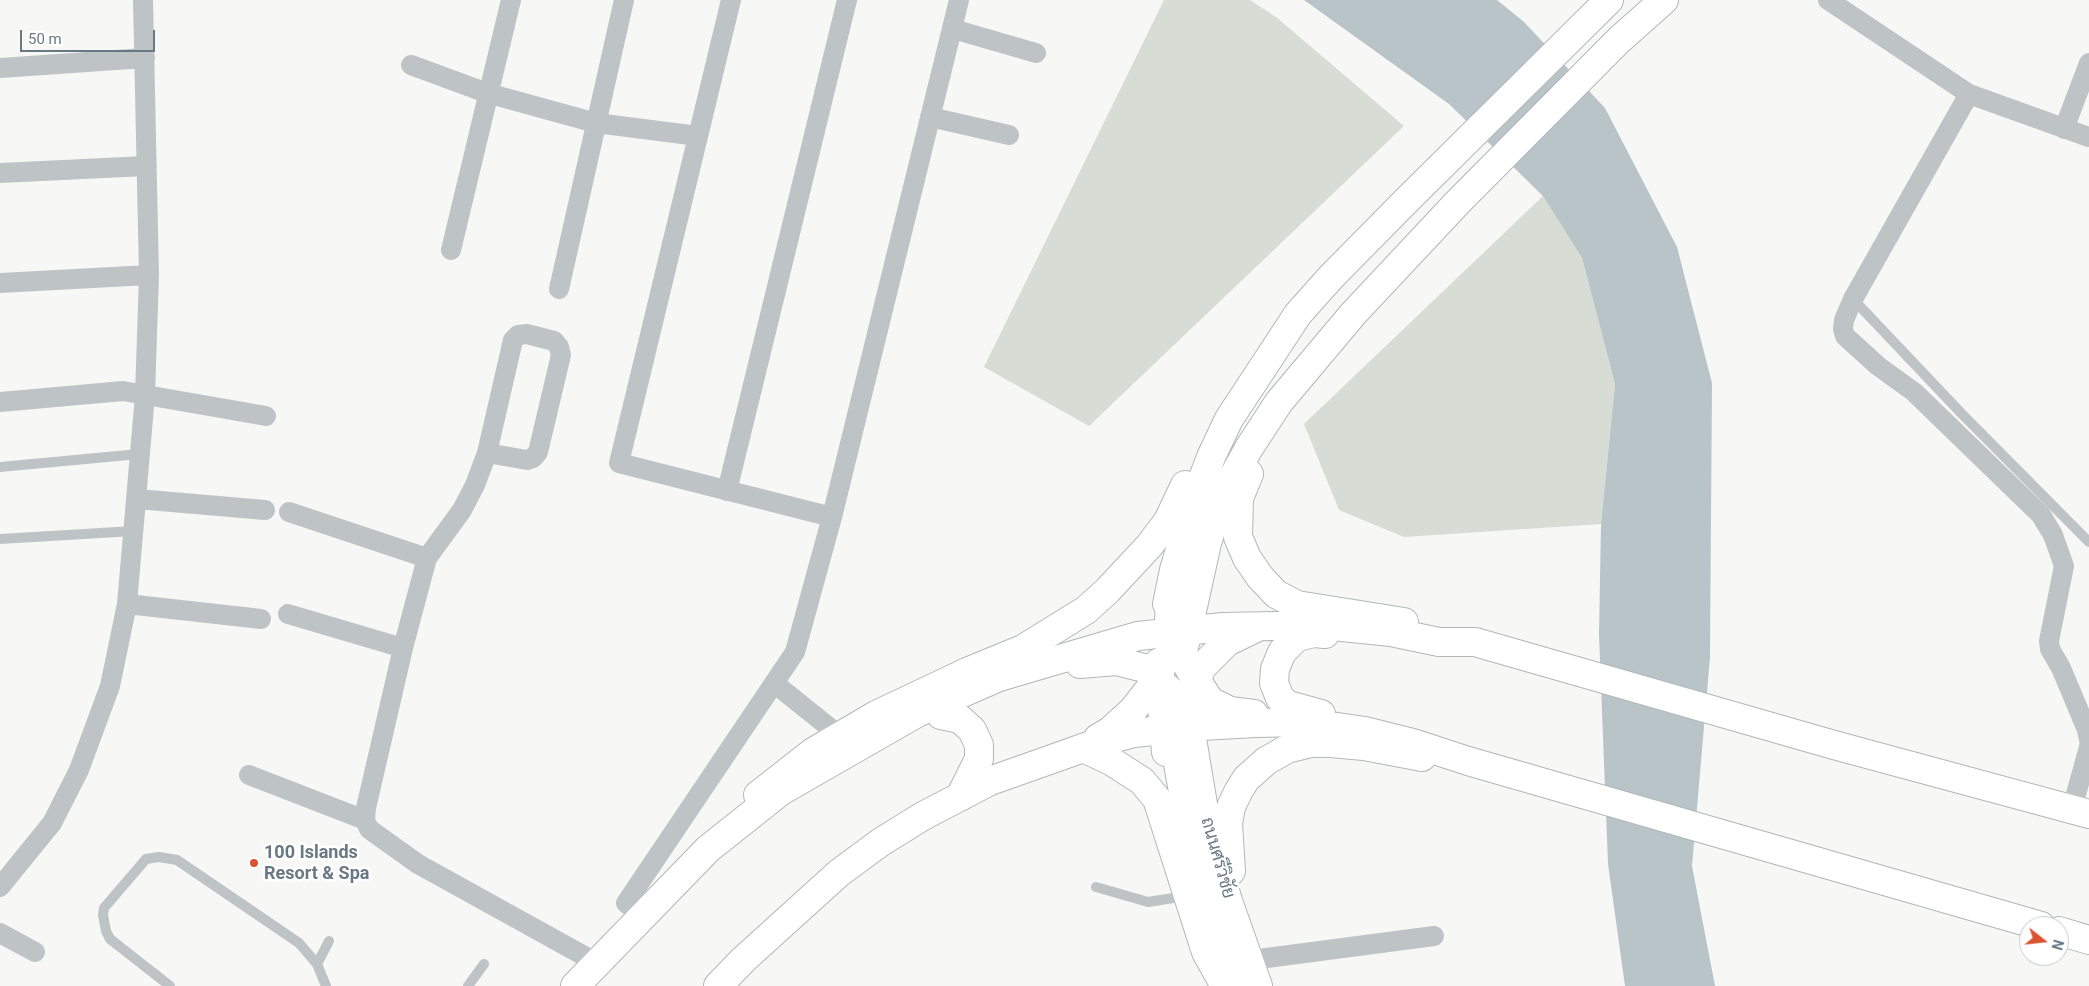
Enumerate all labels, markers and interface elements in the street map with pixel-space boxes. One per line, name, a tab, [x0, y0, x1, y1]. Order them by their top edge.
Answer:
scale bar	[22, 20, 158, 52]
text: 50 m	[28, 30, 62, 48]
street label: ถนนศรีวิชัย	[1195, 815, 1239, 901]
place label: 100 Islands Resort & Spa	[264, 842, 369, 884]
marker: 100 Islands Resort & Spa	[248, 857, 260, 869]
north arrow	[2019, 916, 2069, 966]
text: N	[2048, 938, 2067, 952]

